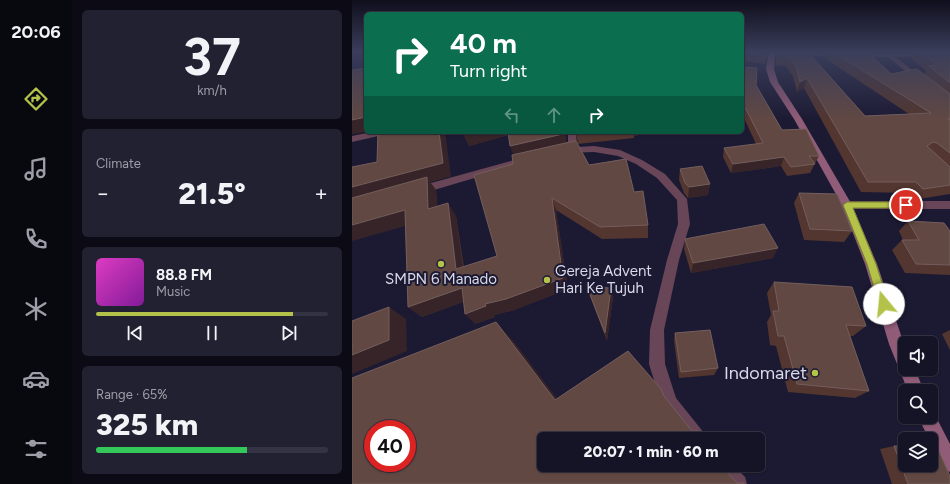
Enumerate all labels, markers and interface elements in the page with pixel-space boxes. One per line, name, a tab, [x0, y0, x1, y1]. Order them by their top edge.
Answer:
text: 20:06	[11, 21, 61, 43]
text: 37	[183, 26, 241, 88]
text: 40 m	[450, 26, 517, 60]
icon: right	[384, 28, 436, 80]
text: Turn right	[450, 60, 527, 82]
text: km/h	[197, 83, 227, 98]
icon: directions	[22, 85, 50, 113]
icon: left	[501, 104, 523, 126]
icon: ahead	[543, 104, 565, 126]
icon: right	[585, 104, 607, 126]
icon: music	[22, 155, 50, 183]
text: Climate	[96, 156, 141, 171]
text: 21.5°	[178, 175, 246, 212]
text: −	[96, 180, 110, 207]
text: +	[314, 180, 328, 207]
pin	[889, 188, 923, 222]
icon: arrive	[895, 194, 917, 216]
icon: phone	[22, 225, 50, 253]
marker: SMPN 6 Manado	[436, 259, 446, 269]
place label: Gereja Advent Hari Ke Tujuh	[555, 262, 652, 297]
text: 88.8 FM	[156, 266, 212, 284]
place label: SMPN 6 Manado	[385, 270, 497, 288]
marker: Gereja Advent Hari Ke Tujuh	[542, 275, 552, 285]
position arrow	[863, 283, 905, 325]
text: Music	[156, 284, 190, 299]
icon: climate	[22, 295, 50, 323]
icon: previous	[124, 322, 146, 344]
icon: pause	[201, 322, 223, 344]
icon: next	[278, 322, 300, 344]
map controls	[898, 336, 938, 472]
button: sound	[898, 336, 938, 376]
place label: Indomaret	[724, 362, 807, 384]
icon: car	[22, 365, 50, 393]
marker: Indomaret	[810, 368, 820, 378]
button: search	[898, 384, 938, 424]
text: Range · 65%	[96, 387, 168, 402]
text: 325 km	[96, 406, 198, 443]
speed limit sign: 40	[364, 420, 416, 472]
button: layers	[898, 432, 938, 472]
icon: filters	[22, 435, 50, 463]
text: 20:07 · 1 min · 60 m	[584, 443, 718, 461]

